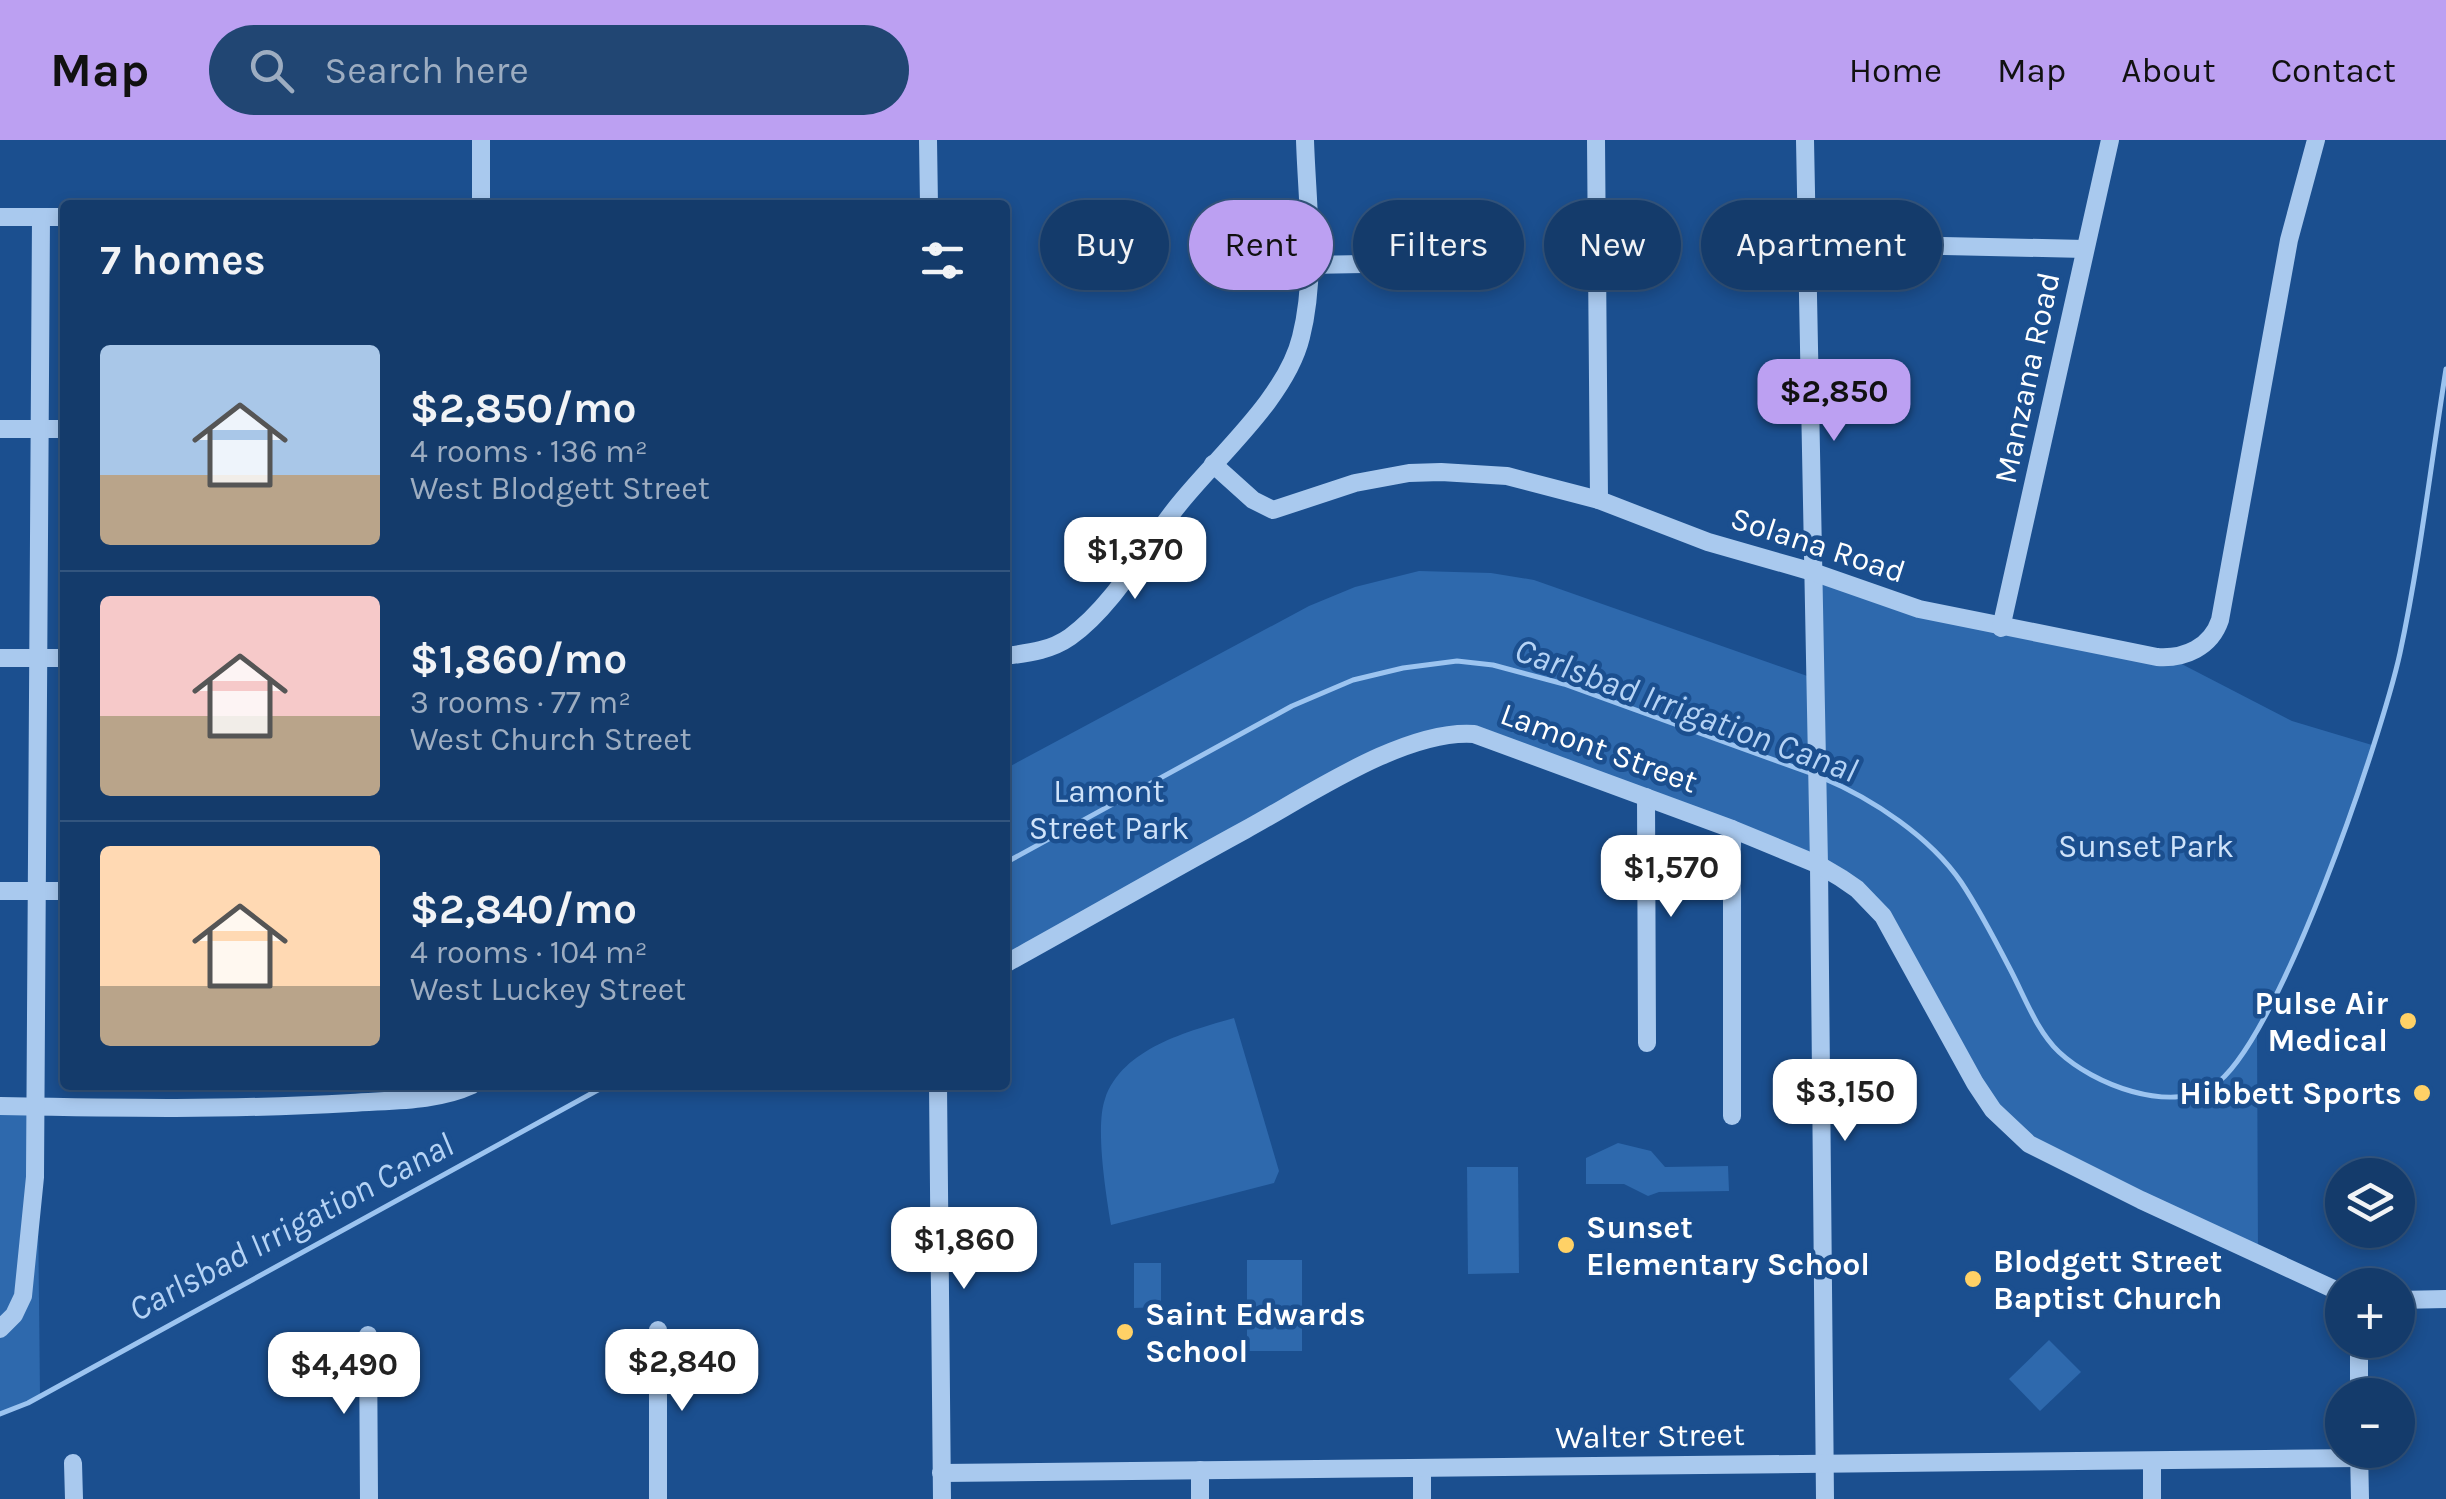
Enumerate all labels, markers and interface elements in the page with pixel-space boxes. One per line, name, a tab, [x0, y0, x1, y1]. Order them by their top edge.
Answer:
search box	[209, 25, 909, 115]
text: Map	[50, 42, 149, 98]
icon: search	[244, 43, 299, 98]
text: Search here	[324, 48, 529, 93]
text: Home	[1849, 50, 1942, 91]
text: Map	[1997, 50, 2066, 91]
text: About	[2121, 50, 2216, 91]
text: Contact	[2271, 50, 2396, 91]
chip: Buy	[1040, 200, 1169, 290]
chip: Rent	[1189, 200, 1333, 290]
chip: Filters	[1353, 200, 1524, 290]
chip: New	[1544, 200, 1681, 290]
chip: Apartment	[1701, 200, 1942, 290]
icon: filters	[915, 233, 970, 288]
text: 7 homes	[100, 235, 266, 285]
street label: Manzana Road	[1987, 269, 2067, 487]
pin: $2,850	[1753, 359, 1915, 444]
text: $2,850	[1779, 373, 1889, 410]
text: $2,850/mo	[410, 383, 637, 433]
icon: home	[180, 385, 300, 505]
text: 4 rooms · 136 m²	[410, 433, 648, 470]
text: West Blodgett Street	[410, 470, 710, 507]
street label: Solana Road	[1726, 499, 1910, 591]
pin: $1,370	[1054, 517, 1216, 602]
text: $1,370	[1086, 531, 1184, 568]
water label: Carlsbad Irrigation Canal	[1509, 629, 1863, 791]
text: $1,860/mo	[410, 634, 627, 684]
icon: home	[180, 636, 300, 756]
text: 3 rooms · 77 m²	[410, 684, 631, 721]
street label: Lamont Street	[1496, 695, 1702, 801]
text: West Church Street	[410, 721, 692, 758]
park label: Lamont Street Park	[1029, 773, 1189, 847]
park label: Sunset Park	[2058, 828, 2234, 865]
pin: $1,570	[1590, 835, 1752, 920]
text: $1,570	[1623, 849, 1719, 886]
text: $2,840/mo	[410, 884, 637, 934]
icon: home	[180, 886, 300, 1006]
text: 4 rooms · 104 m²	[410, 934, 648, 971]
text: West Luckey Street	[410, 971, 686, 1008]
place label: Pulse Air Medical	[2255, 985, 2388, 1059]
marker: Pulse Air Medical	[2397, 1010, 2419, 1032]
pin: $3,150	[1764, 1059, 1926, 1144]
text: $3,150	[1795, 1073, 1895, 1110]
place label: Hibbett Sports	[2179, 1075, 2402, 1112]
marker: Hibbett Sports	[2411, 1082, 2433, 1104]
water label: Carlsbad Irrigation Canal	[122, 1124, 460, 1330]
map controls	[2325, 1158, 2415, 1468]
button: layers	[2325, 1158, 2415, 1248]
pin: $1,860	[883, 1207, 1045, 1292]
place label: Sunset Elementary School	[1586, 1209, 1870, 1283]
text: $1,860	[913, 1221, 1015, 1258]
marker: Sunset Elementary School	[1555, 1234, 1577, 1256]
place label: Blodgett Street Baptist Church	[1993, 1243, 2222, 1317]
marker: Blodgett Street Baptist Church	[1962, 1268, 1984, 1290]
button: +	[2325, 1268, 2415, 1358]
place label: Saint Edwards School	[1145, 1296, 1366, 1370]
marker: Saint Edwards School	[1114, 1321, 1136, 1343]
pin: $2,840	[601, 1329, 763, 1414]
pin: $4,490	[263, 1332, 425, 1417]
text: $2,840	[627, 1343, 737, 1380]
text: $4,490	[290, 1346, 398, 1383]
button: −	[2325, 1378, 2415, 1468]
street label: Walter Street	[1555, 1416, 1745, 1456]

